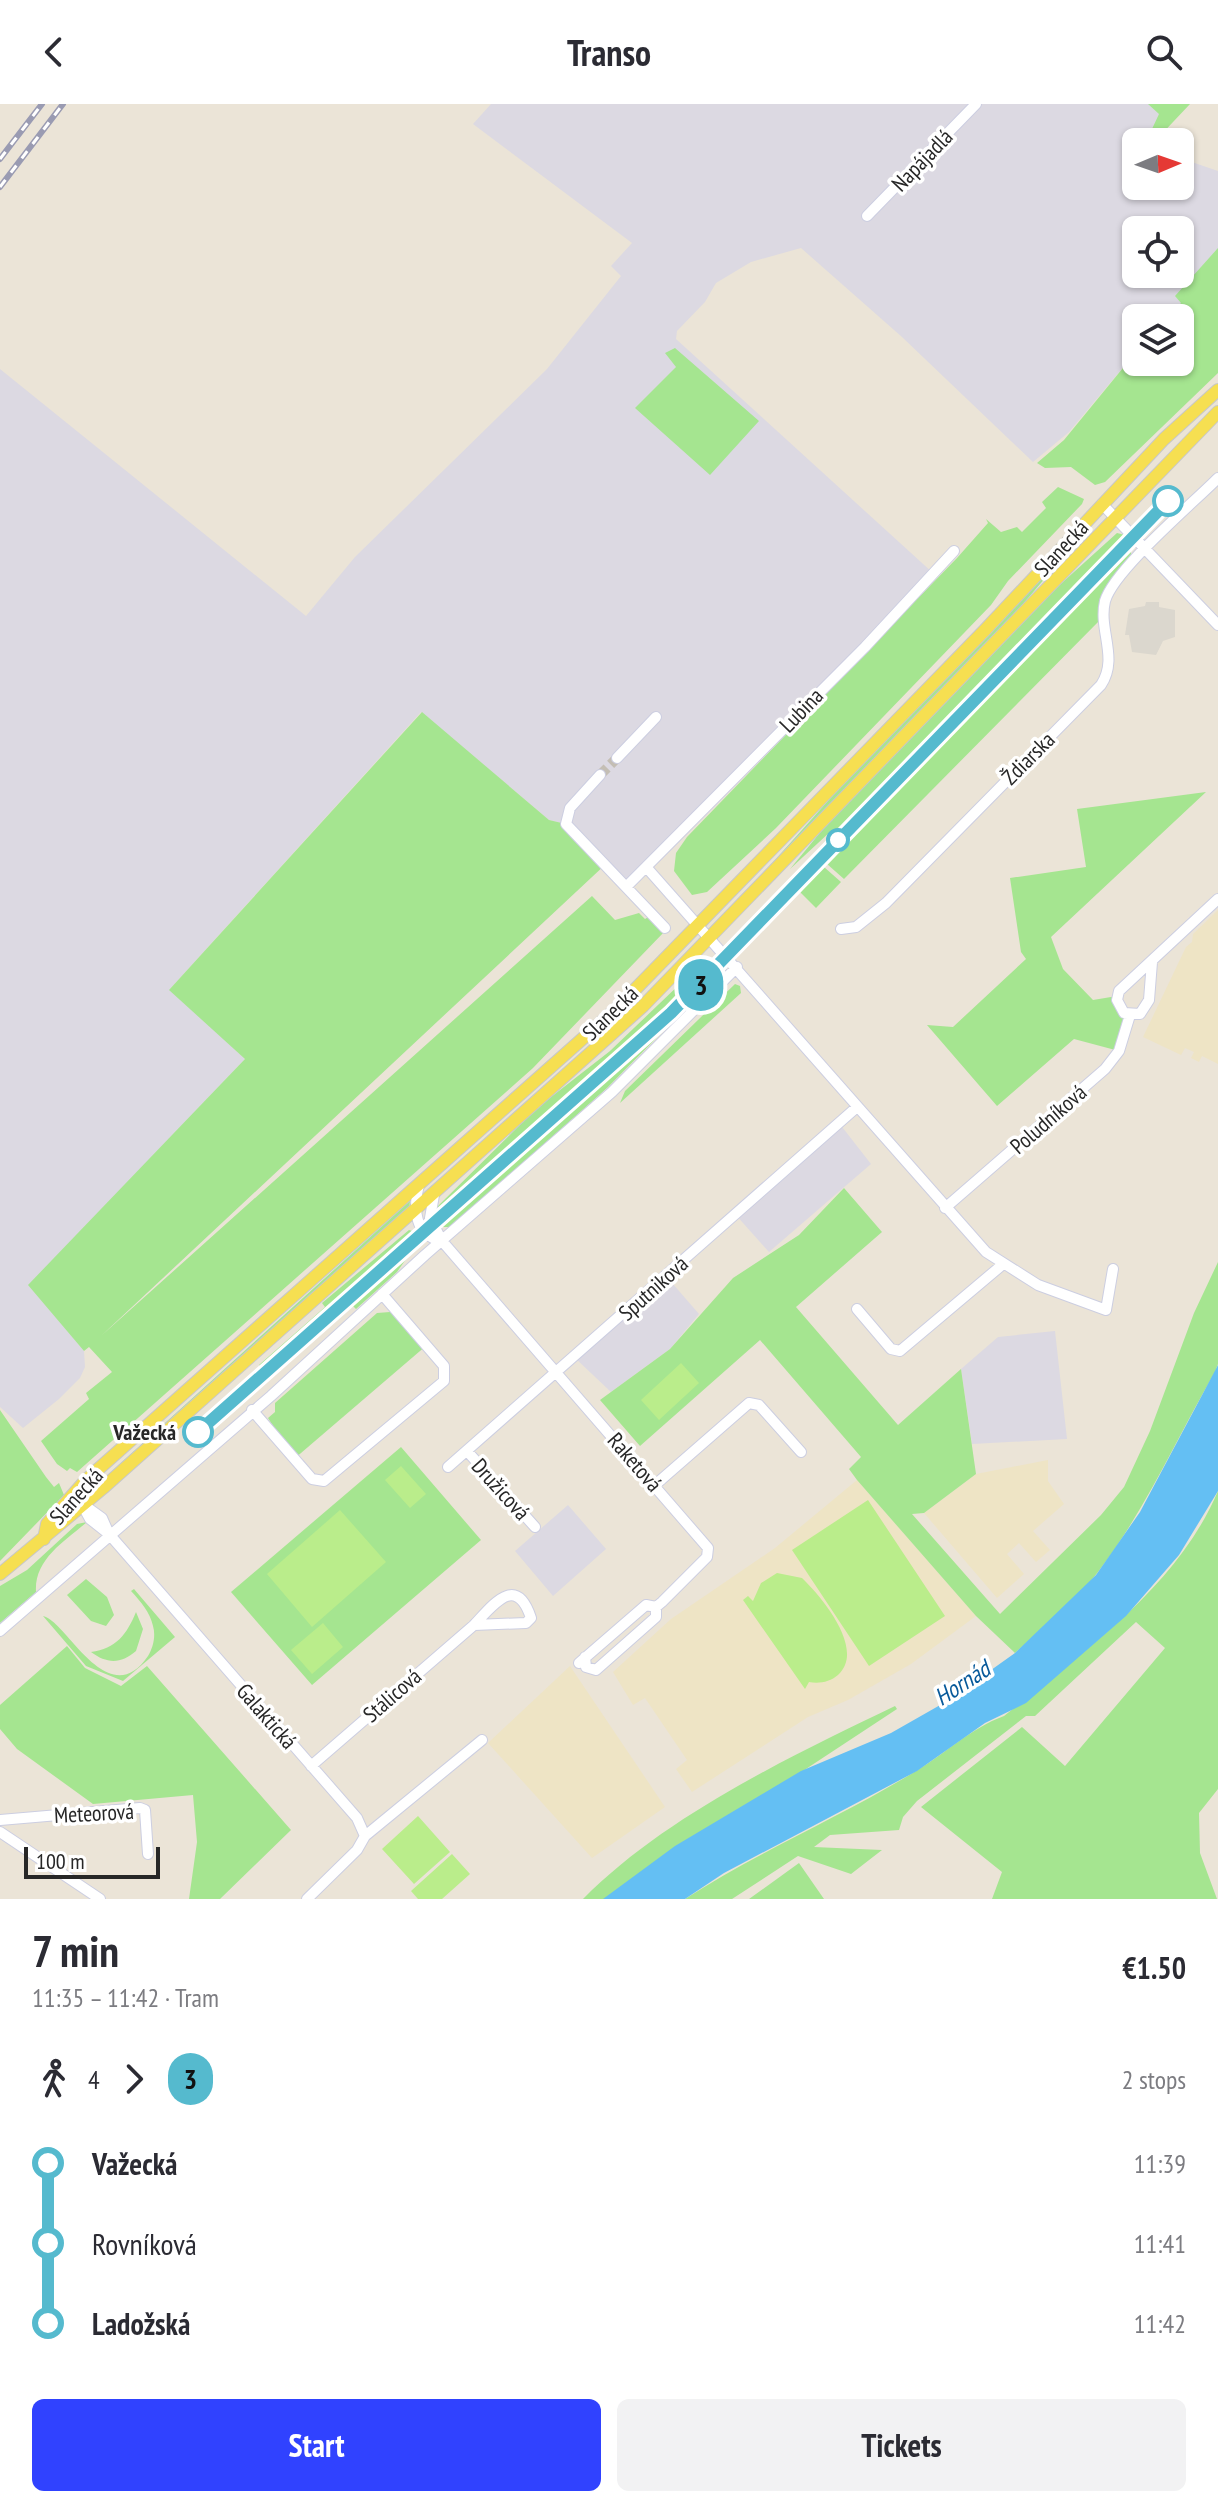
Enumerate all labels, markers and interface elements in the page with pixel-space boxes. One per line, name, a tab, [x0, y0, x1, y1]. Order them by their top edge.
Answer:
text: Transo	[567, 29, 651, 76]
icon: back	[32, 30, 76, 74]
icon: search	[1142, 30, 1186, 74]
street label: Napájadlá	[886, 123, 958, 197]
north arrow	[1122, 128, 1194, 200]
map controls	[1122, 128, 1194, 376]
button: locate	[1122, 216, 1194, 288]
button: layers	[1122, 304, 1194, 376]
unlabelled marker	[1153, 486, 1183, 516]
street label: Slanecká	[1028, 514, 1094, 582]
street label: Lubina	[773, 682, 829, 738]
street label: Ždiarska	[996, 726, 1060, 790]
unlabelled marker	[827, 829, 849, 851]
line badge: 3	[675, 959, 727, 1011]
text: 3	[694, 966, 708, 1003]
street label: Slanecká	[576, 980, 644, 1046]
street label: Poludníková	[1004, 1078, 1092, 1160]
street label: Sputniková	[612, 1250, 694, 1326]
marker: Važecká	[183, 1417, 213, 1447]
place label: Važecká	[112, 1418, 176, 1446]
street label: Raketová	[602, 1427, 668, 1497]
street label: Družicová	[466, 1452, 536, 1526]
street label: Slanecká	[43, 1462, 109, 1530]
water label: Hornád	[928, 1652, 999, 1712]
street label: Stálicová	[357, 1662, 427, 1728]
street label: Galaktická	[231, 1677, 303, 1755]
street label: Meteorová	[53, 1797, 135, 1829]
scale bar	[24, 1843, 160, 1879]
text: 100 m	[36, 1847, 85, 1875]
text: 7 min	[32, 1922, 119, 1979]
text: €1.50	[1122, 1948, 1186, 1987]
text: 11:35 – 11:42 · Tram	[32, 1981, 219, 2014]
icon: walk	[32, 2057, 76, 2101]
icon: forward	[112, 2057, 156, 2101]
text: 3	[184, 2060, 197, 2097]
text: 4	[88, 2063, 100, 2096]
text: 2 stops	[1122, 2063, 1186, 2096]
text: Važecká	[92, 2144, 177, 2183]
text: 11:39	[1134, 2147, 1186, 2180]
text: Rovníková	[92, 2224, 197, 2263]
text: 11:41	[1134, 2227, 1186, 2260]
text: Ladožská	[92, 2304, 190, 2343]
text: 11:42	[1134, 2307, 1186, 2340]
button: Start	[32, 2399, 601, 2491]
button: Tickets	[617, 2399, 1186, 2491]

